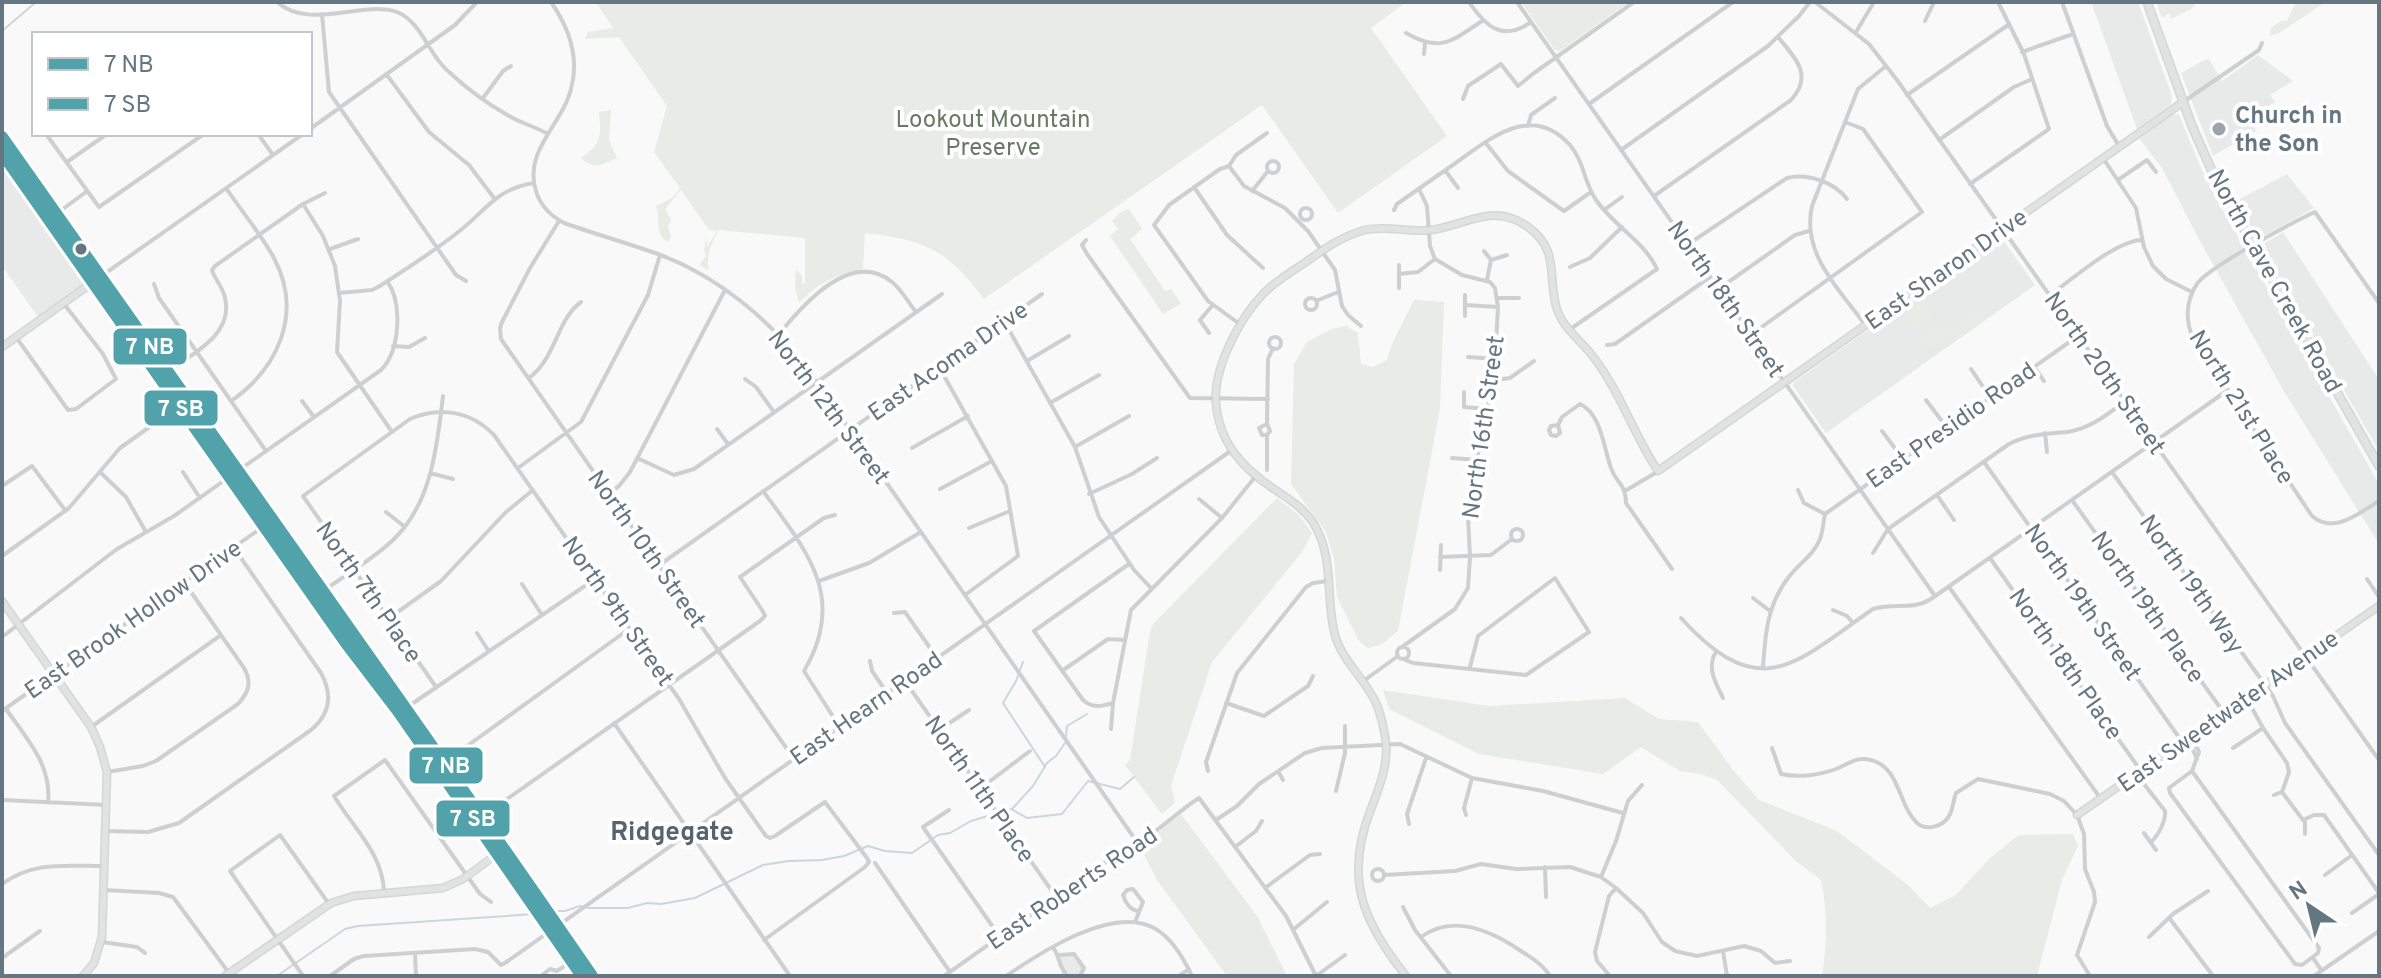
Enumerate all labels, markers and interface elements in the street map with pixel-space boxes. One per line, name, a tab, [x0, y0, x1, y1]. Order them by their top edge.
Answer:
legend	[32, 32, 312, 136]
text: 7 NB	[104, 51, 154, 81]
text: 7 SB	[104, 91, 151, 121]
place label: Church in the Son	[2235, 102, 2342, 160]
park label: Lookout Mountain Preserve	[896, 106, 1090, 164]
marker: Church in the Son	[2210, 120, 2228, 138]
street label: North Cave Creek Road	[2199, 165, 2347, 399]
street label: East Sharon Drive	[1860, 203, 2034, 338]
street label: North 18th Street	[1659, 216, 1790, 384]
unlabelled marker	[73, 241, 89, 257]
street label: North 20th Street	[2036, 287, 2171, 461]
street label: East Acoma Drive	[863, 296, 1035, 429]
street label: North 12th Street	[760, 325, 895, 491]
street label: North 21st Place	[2181, 325, 2300, 491]
line badge: 7 NB	[112, 327, 188, 366]
street label: North 16th Street	[1457, 334, 1513, 521]
text: 7 NB	[126, 335, 174, 362]
street label: East Presidio Road	[1861, 357, 2043, 496]
line badge: 7 SB	[143, 389, 219, 427]
text: 7 SB	[158, 397, 204, 424]
street label: North 10th Street	[580, 465, 711, 635]
street label: North 19th Way	[2131, 510, 2249, 661]
street label: North 7th Place	[308, 517, 427, 670]
street label: North 19th Street	[2016, 519, 2147, 687]
street label: North 19th Place	[2083, 527, 2210, 690]
street label: North 9th Street	[554, 531, 679, 693]
street label: East Brook Hollow Drive	[20, 534, 249, 707]
street label: North 18th Place	[2001, 584, 2128, 747]
street label: East Sweetwater Avenue	[2113, 625, 2346, 800]
street label: East Hearn Road	[785, 646, 949, 773]
street label: North 11th Place	[916, 711, 1040, 870]
line badge: 7 NB	[408, 746, 484, 785]
text: 7 NB	[422, 754, 470, 781]
line badge: 7 SB	[435, 799, 511, 838]
text: 7 SB	[450, 807, 496, 834]
district label: Ridgegate	[610, 817, 734, 850]
street label: East Roberts Road	[982, 821, 1164, 958]
north arrow	[2269, 866, 2349, 946]
text: N	[2285, 876, 2313, 907]

